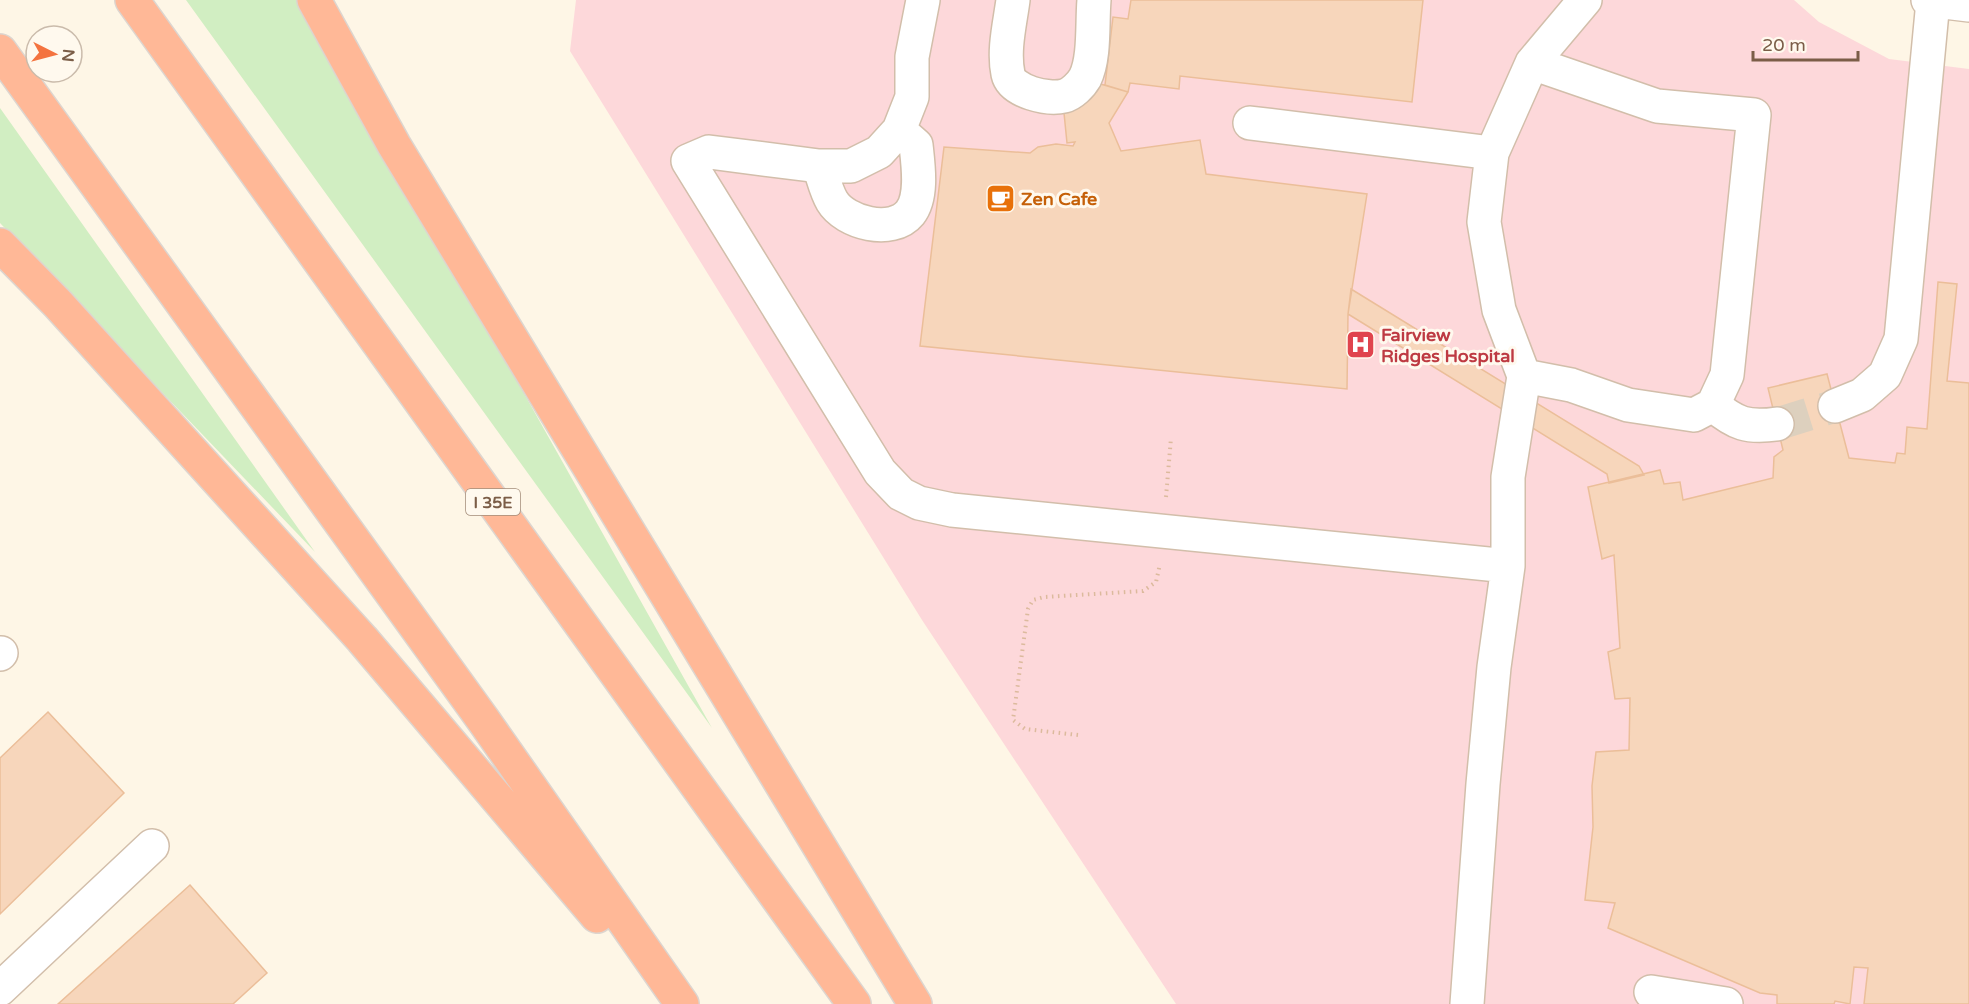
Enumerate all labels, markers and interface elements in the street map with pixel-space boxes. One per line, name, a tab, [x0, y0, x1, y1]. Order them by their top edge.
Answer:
north arrow	[24, 24, 84, 84]
scale bar	[1753, 24, 1858, 62]
text: 20 m	[1762, 34, 1806, 56]
text: N	[57, 48, 79, 63]
cafe icon: Zen Cafe	[984, 183, 1016, 215]
place label: Zen Cafe	[1021, 188, 1097, 210]
place label: Fairview Ridges Hospital	[1381, 324, 1515, 367]
hospital icon: Fairview Ridges Hospital	[1344, 329, 1376, 361]
road number: I 35E	[466, 489, 520, 515]

